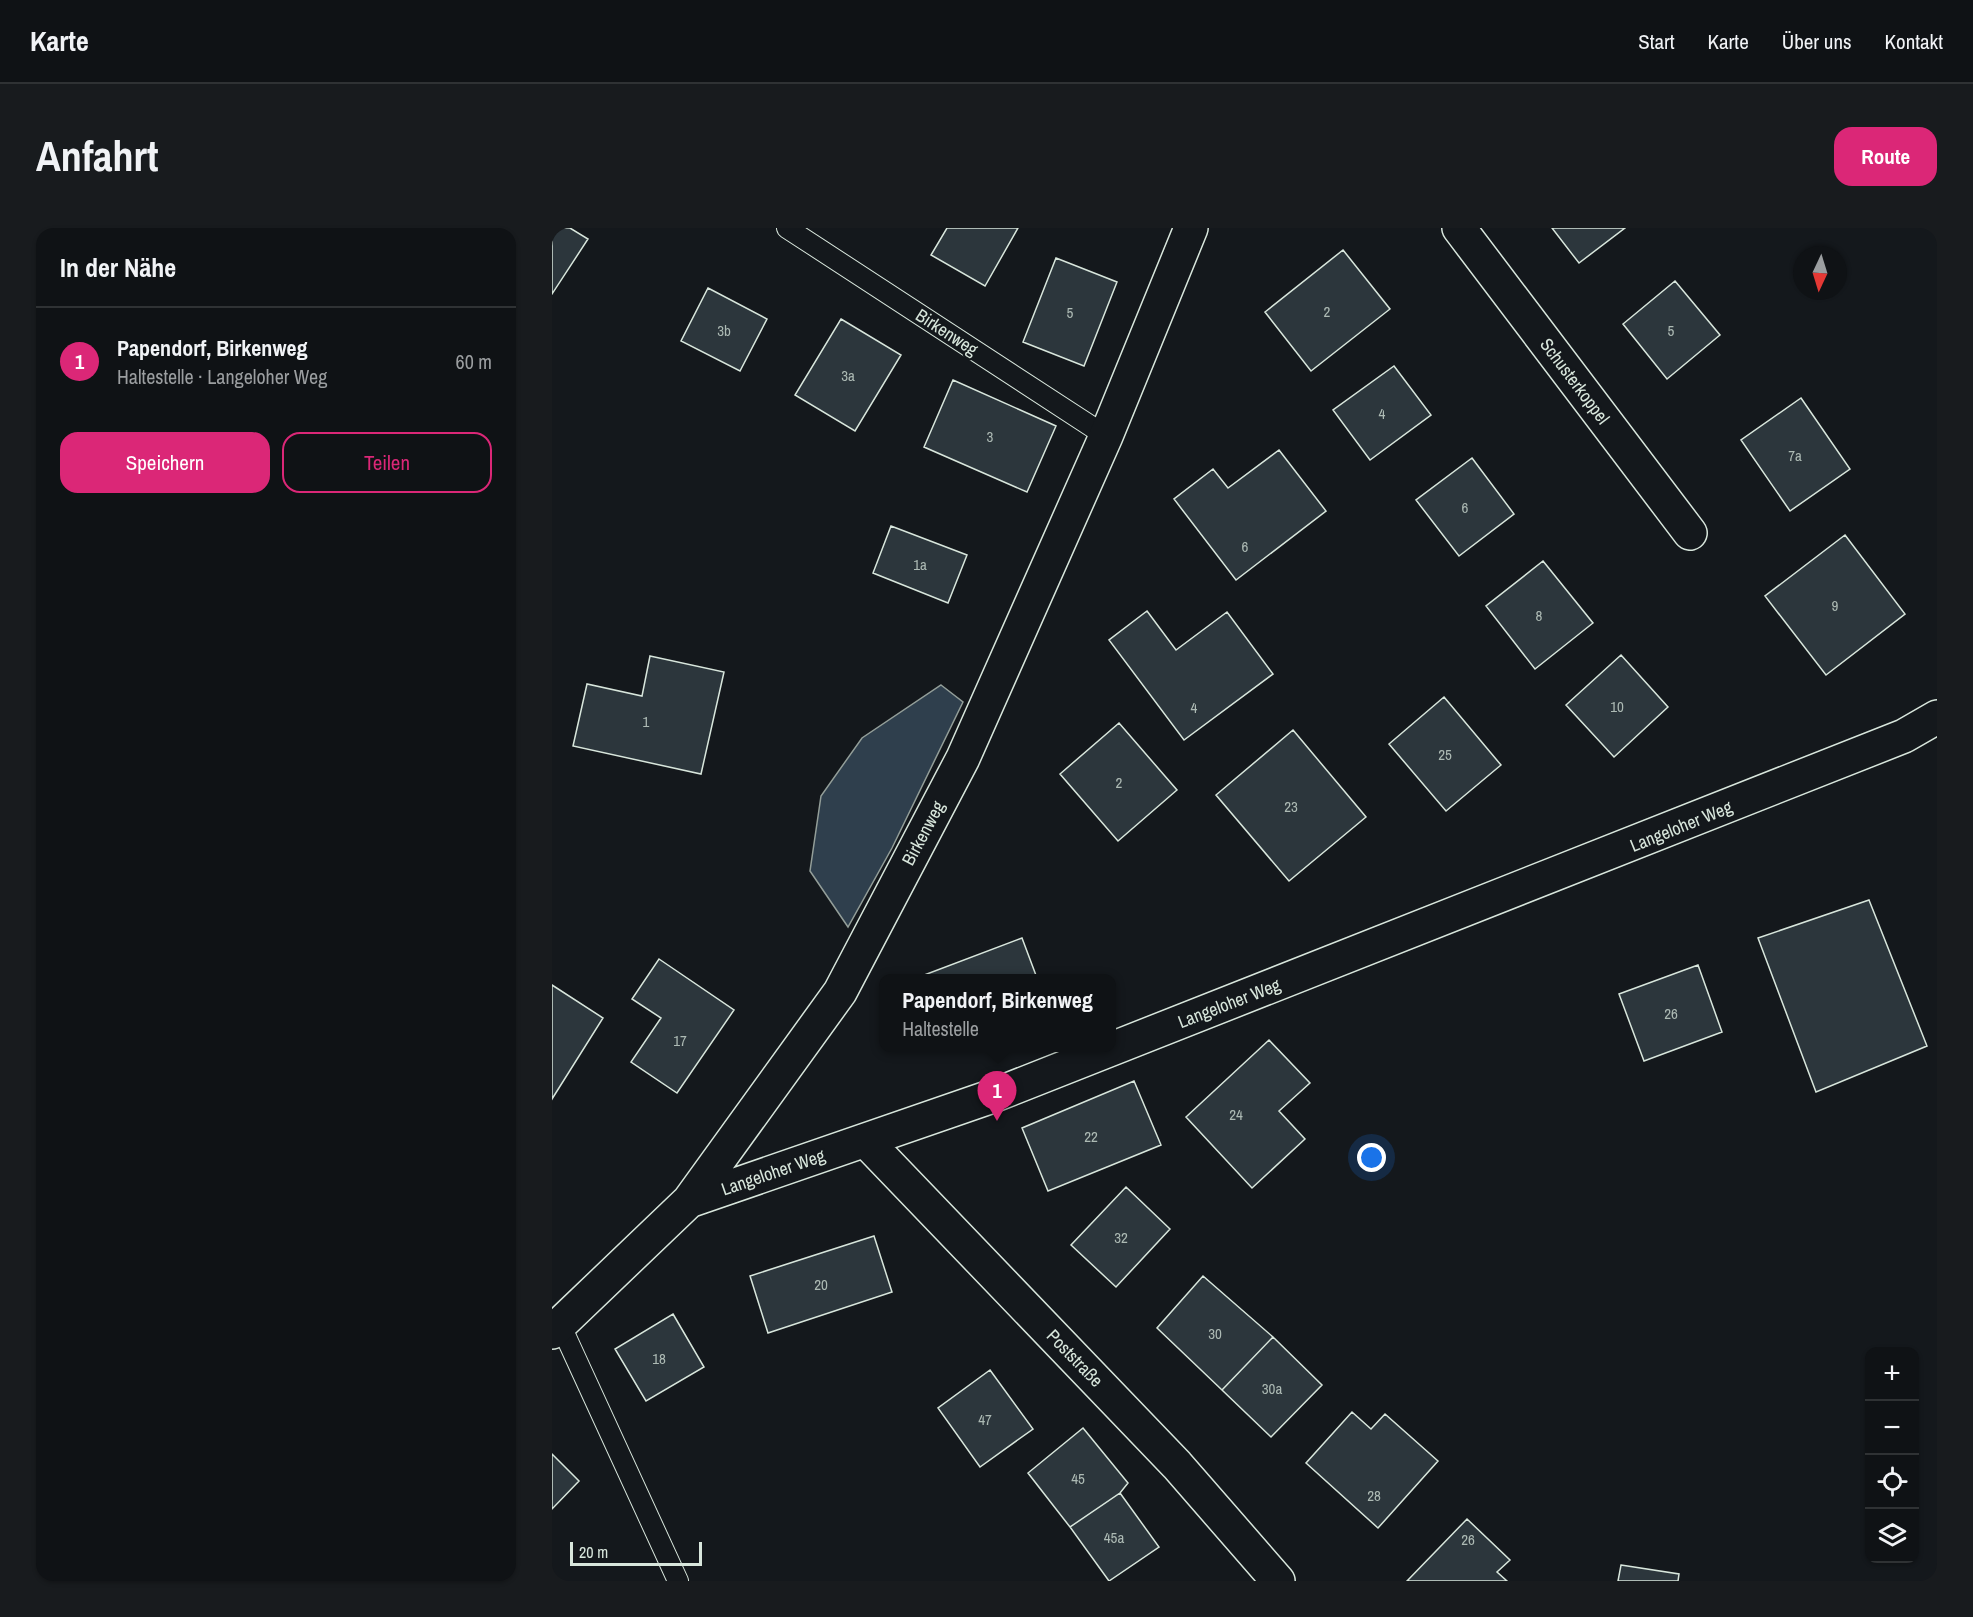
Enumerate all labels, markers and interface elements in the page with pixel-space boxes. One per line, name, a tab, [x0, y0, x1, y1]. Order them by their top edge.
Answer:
text: Karte	[30, 22, 89, 60]
text: Start	[1638, 27, 1675, 56]
text: Karte	[1708, 27, 1749, 56]
text: Über uns	[1782, 27, 1852, 56]
text: Kontakt	[1885, 27, 1943, 56]
button: Route	[1834, 127, 1937, 186]
text: Anfahrt	[36, 128, 158, 184]
north arrow	[1793, 246, 1847, 300]
text: In der Nähe	[60, 250, 176, 285]
house number: 2	[1324, 301, 1331, 322]
house number: 5	[1067, 302, 1074, 323]
street label: Birkenweg	[911, 303, 984, 362]
house number: 3b	[717, 320, 731, 341]
house number: 5	[1668, 320, 1675, 341]
text: Papendorf, Birkenweg	[117, 333, 307, 363]
street label: Schusterkoppel	[1534, 333, 1616, 429]
text: 1	[75, 348, 84, 375]
text: 60 m	[456, 348, 492, 375]
text: Haltestelle · Langeloher Weg	[117, 363, 327, 390]
house number: 3a	[841, 365, 855, 386]
house number: 4	[1379, 403, 1386, 424]
house number: 3	[987, 426, 994, 447]
button: Speichern	[60, 432, 270, 493]
button: Teilen	[282, 432, 492, 493]
house number: 7a	[1788, 445, 1802, 466]
house number: 6	[1462, 497, 1469, 518]
house number: 6	[1242, 536, 1249, 557]
house number: 1a	[913, 554, 927, 575]
house number: 9	[1832, 595, 1839, 616]
house number: 8	[1536, 605, 1543, 626]
house number: 10	[1610, 696, 1624, 717]
house number: 4	[1191, 697, 1198, 718]
house number: 1	[643, 711, 650, 732]
house number: 25	[1438, 744, 1452, 765]
house number: 2	[1116, 772, 1123, 793]
street label: Langeloher Weg	[1626, 794, 1737, 858]
street label: Birkenweg	[896, 796, 951, 870]
house number: 23	[1284, 796, 1298, 817]
street label: Langeloher Weg	[1174, 972, 1285, 1034]
popup	[879, 974, 1116, 1052]
text: Papendorf, Birkenweg	[902, 985, 1093, 1015]
house number: 26	[1664, 1003, 1678, 1024]
text: Haltestelle	[902, 1015, 979, 1042]
house number: 17	[673, 1030, 687, 1051]
pin: 1	[978, 1072, 1016, 1121]
house number: 24	[1229, 1104, 1243, 1125]
house number: 22	[1084, 1126, 1098, 1147]
street label: Langeloher Weg	[718, 1142, 829, 1201]
your location	[1357, 1143, 1386, 1172]
house number: 32	[1114, 1227, 1128, 1248]
house number: 20	[814, 1274, 828, 1295]
house number: 30	[1208, 1323, 1222, 1344]
street label: Poststraße	[1041, 1324, 1109, 1392]
map controls	[1865, 1347, 1919, 1563]
button: +	[1865, 1347, 1919, 1401]
house number: 18	[652, 1348, 666, 1369]
house number: 30a	[1262, 1378, 1282, 1399]
button: −	[1865, 1401, 1919, 1455]
house number: 47	[978, 1409, 992, 1430]
button: locate	[1865, 1455, 1919, 1509]
house number: 45	[1071, 1468, 1085, 1489]
house number: 28	[1367, 1485, 1381, 1506]
button: layers	[1865, 1509, 1919, 1563]
house number: 45a	[1104, 1527, 1124, 1548]
house number: 26	[1461, 1529, 1475, 1550]
scale bar	[570, 1539, 702, 1566]
text: 20 m	[579, 1541, 608, 1563]

